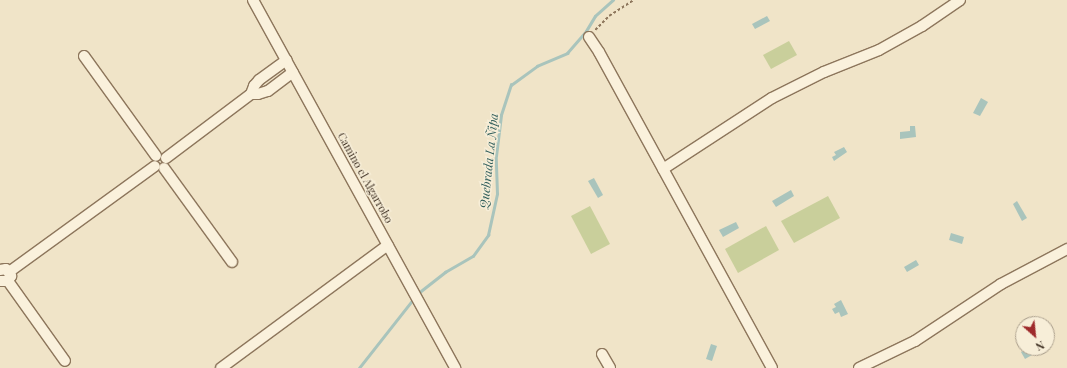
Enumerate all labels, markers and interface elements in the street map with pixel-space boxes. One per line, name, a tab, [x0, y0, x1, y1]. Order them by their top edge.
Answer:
water label: Quebrada La Ñipa	[477, 113, 501, 209]
street label: Camino el Algarrobo	[335, 130, 395, 226]
north arrow	[1015, 316, 1055, 356]
text: N	[1033, 338, 1047, 355]

